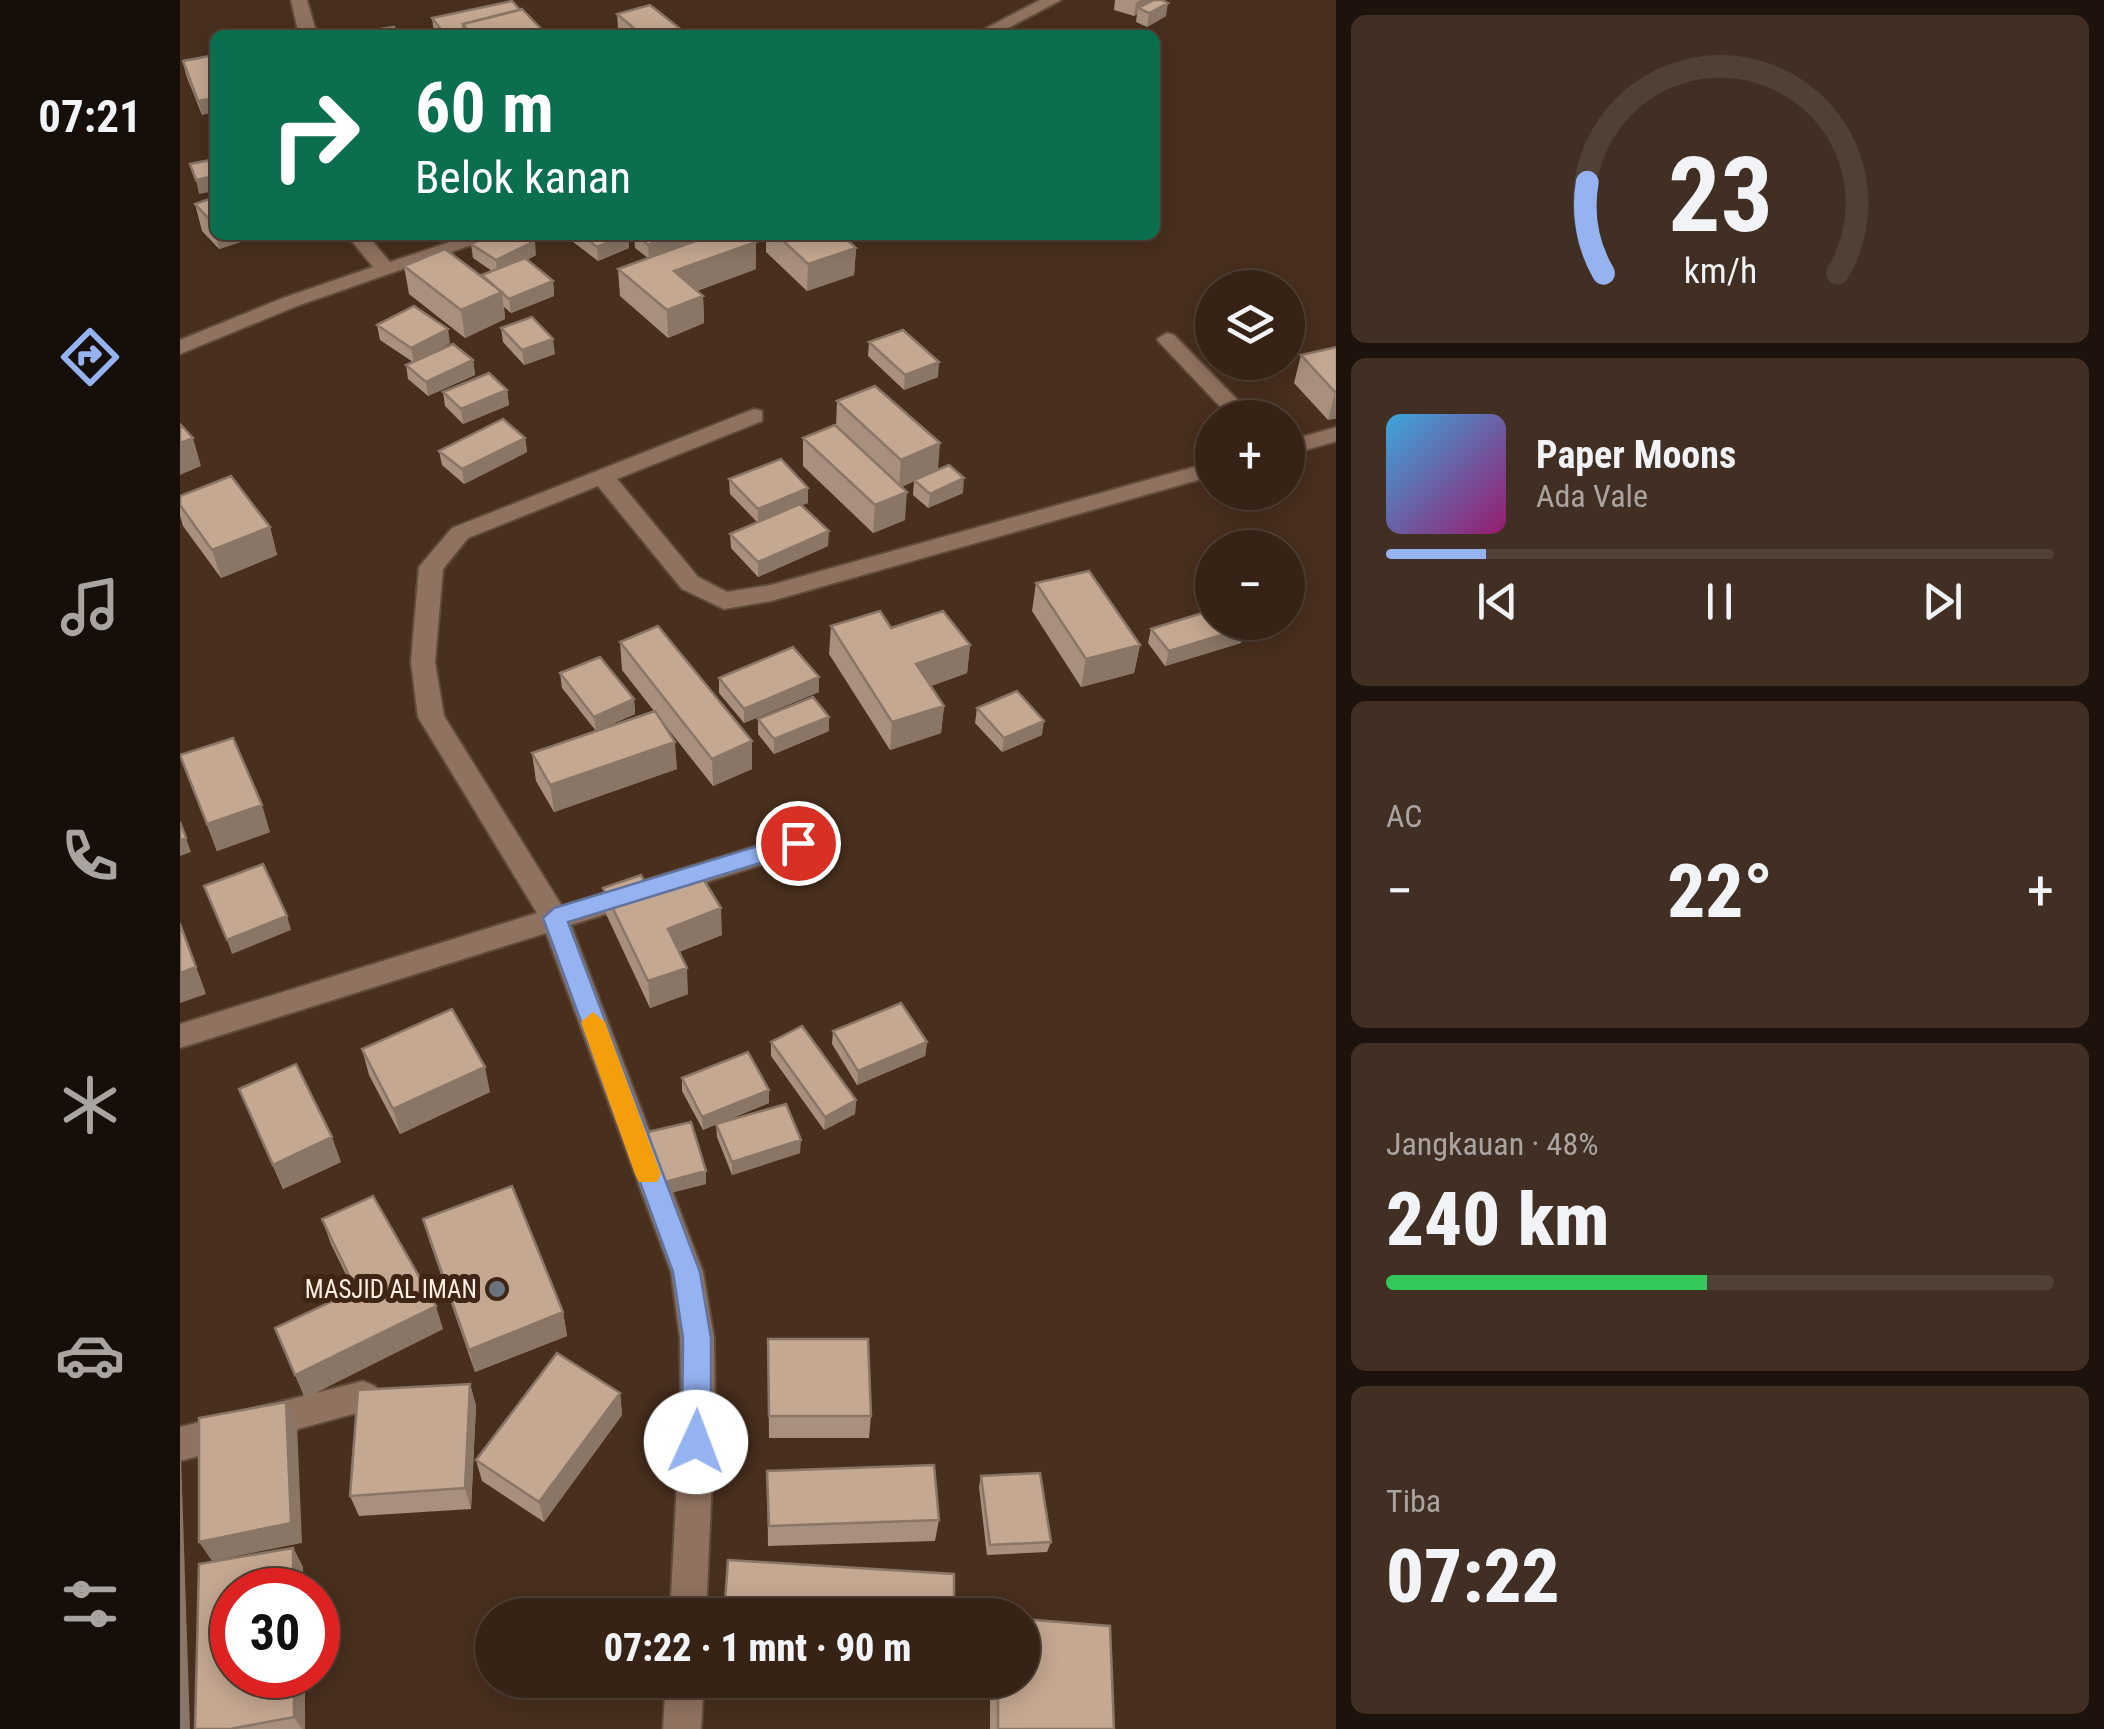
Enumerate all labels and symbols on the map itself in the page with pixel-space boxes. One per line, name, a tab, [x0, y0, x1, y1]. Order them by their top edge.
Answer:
pin	[756, 801, 841, 886]
place label: MASJID AL IMAN	[305, 1275, 477, 1304]
marker: MASJID AL IMAN	[486, 1278, 508, 1300]
position arrow	[644, 1390, 748, 1494]
speed limit sign: 30	[210, 1568, 340, 1698]

